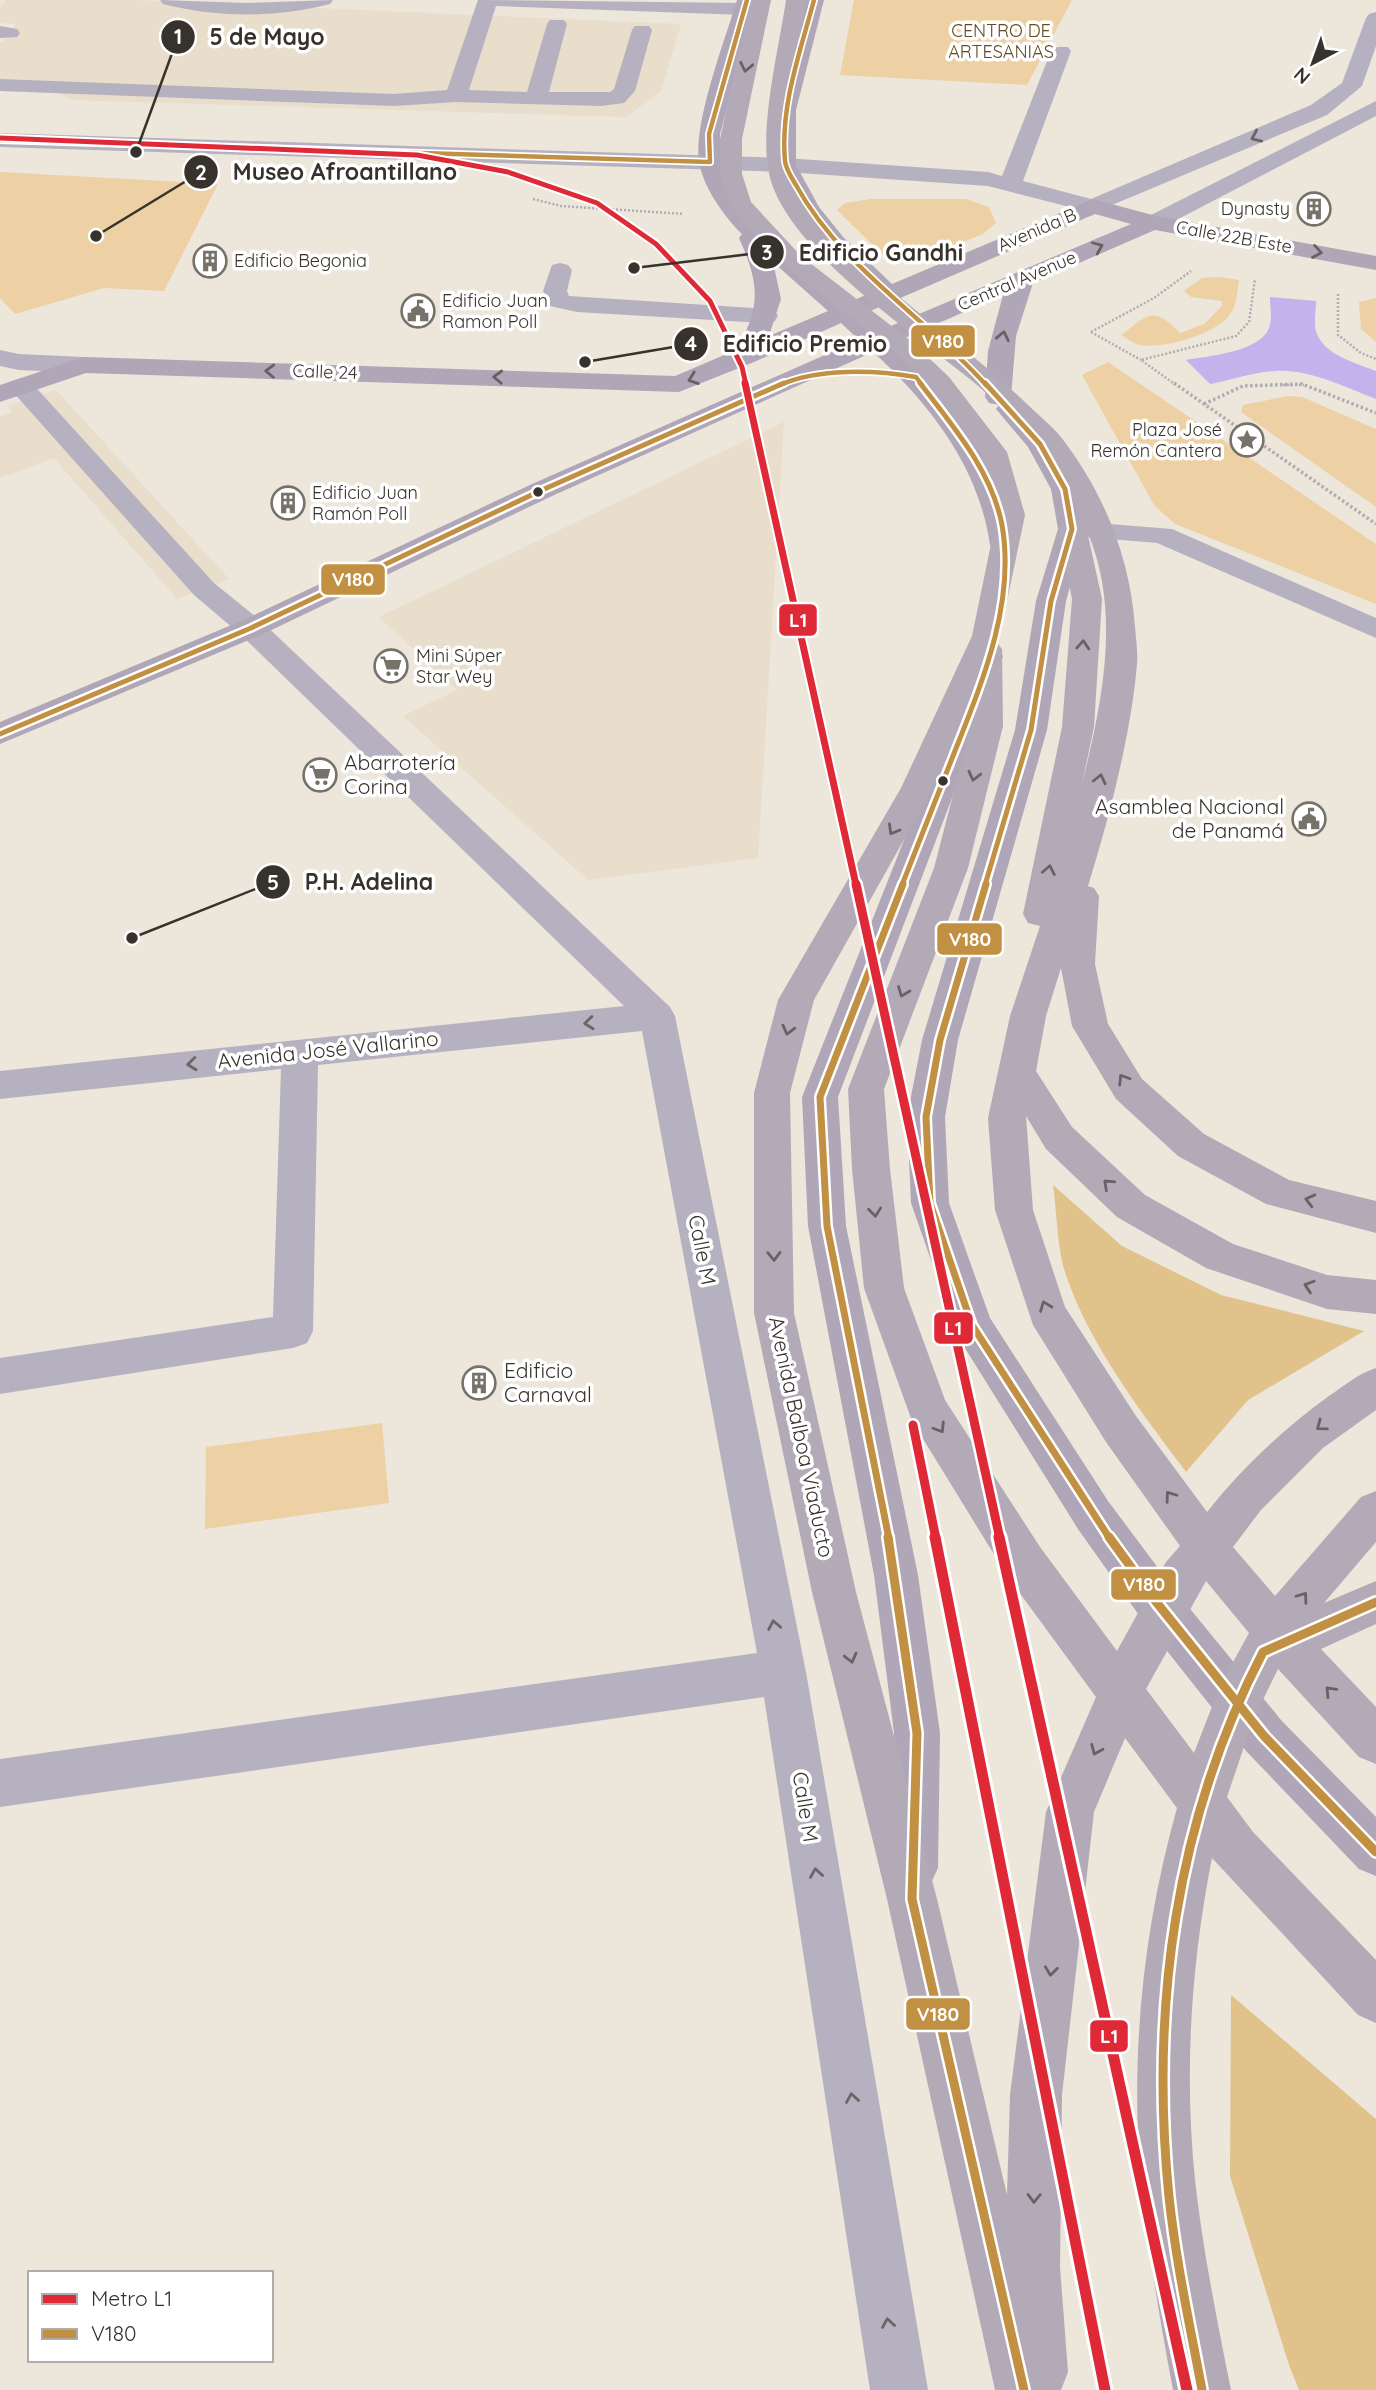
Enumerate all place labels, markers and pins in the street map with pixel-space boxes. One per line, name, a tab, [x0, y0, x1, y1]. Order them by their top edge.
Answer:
callout: 5 de Mayo	[160, 15, 338, 59]
callout: Museo Afroantillano	[183, 150, 471, 194]
building icon: Dynasty	[1295, 190, 1333, 228]
place label: Dynasty	[1221, 197, 1290, 220]
callout: Edificio Gandhi	[750, 230, 977, 274]
building icon: Edificio Begonia	[191, 242, 229, 280]
place label: Edificio Begonia	[234, 249, 367, 272]
place label: Edificio Juan Ramon Poll	[442, 289, 548, 333]
public building icon: Edificio Juan Ramon Poll	[399, 292, 437, 330]
callout: Edificio Premio	[674, 322, 901, 366]
place label: Plaza José Remón Cantera	[1090, 418, 1222, 462]
place icon: Plaza José Remón Cantera	[1228, 421, 1266, 459]
place label: Edificio Juan Ramón Poll	[312, 481, 418, 525]
building icon: Edificio Juan Ramón Poll	[269, 484, 307, 522]
unlabelled marker	[531, 485, 545, 499]
place label: Mini Súper Star Wey	[416, 644, 502, 688]
supermarket icon: Mini Súper Star Wey	[372, 647, 410, 685]
place label: Abarrotería Corina	[344, 749, 456, 799]
supermarket icon: Abarrotería Corina	[301, 756, 339, 794]
unlabelled marker	[936, 774, 950, 788]
place label: Asamblea Nacional de Panamá	[1095, 793, 1284, 843]
public building icon: Asamblea Nacional de Panamá	[1290, 800, 1328, 838]
callout: P.H. Adelina	[256, 860, 447, 904]
place label: Edificio Carnaval	[504, 1357, 592, 1407]
building icon: Edificio Carnaval	[460, 1364, 498, 1402]

